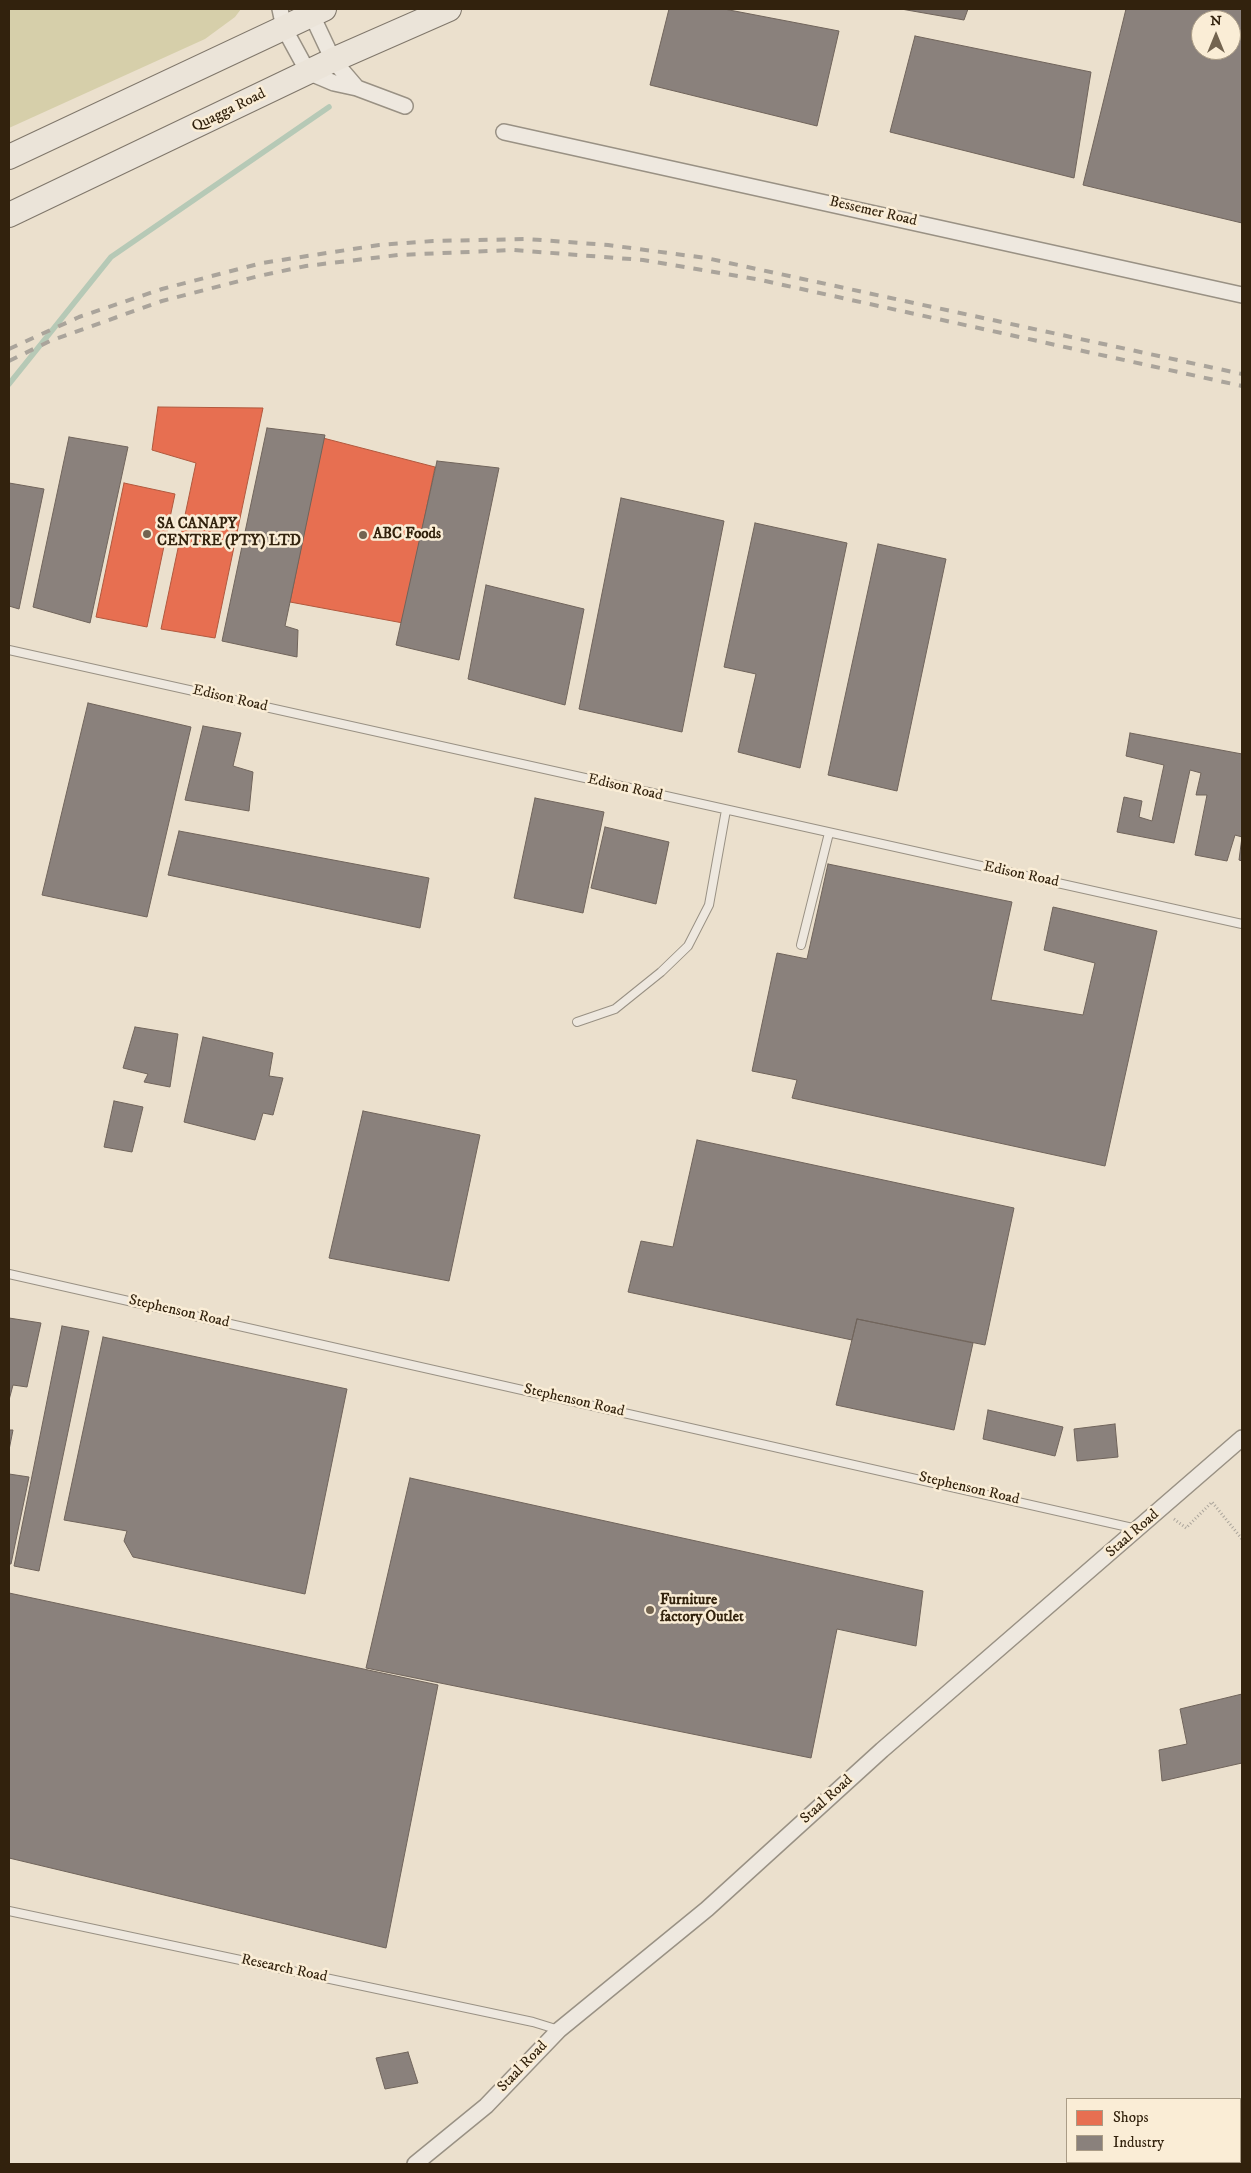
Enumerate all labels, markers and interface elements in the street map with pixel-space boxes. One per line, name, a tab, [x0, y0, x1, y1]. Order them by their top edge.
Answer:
north arrow	[1191, 10, 1241, 60]
text: N	[1210, 12, 1222, 30]
street label: Quagga Road	[189, 85, 269, 137]
street label: Bessemer Road	[828, 193, 918, 231]
place label: SA CANAPY CENTRE (PTY) LTD	[157, 516, 301, 551]
place label: ABC Foods	[373, 526, 441, 544]
marker: SA CANAPY CENTRE (PTY) LTD	[141, 528, 153, 540]
marker: ABC Foods	[357, 529, 369, 541]
street label: Edison Road	[191, 682, 269, 716]
street label: Edison Road	[586, 771, 664, 805]
street label: Edison Road	[982, 858, 1060, 892]
street label: Stephenson Road	[127, 1292, 231, 1332]
street label: Stephenson Road	[522, 1381, 626, 1421]
street label: Stephenson Road	[917, 1469, 1021, 1509]
street label: Staal Road	[1103, 1506, 1163, 1562]
place label: Furniture factory Outlet	[660, 1592, 744, 1627]
marker: Furniture factory Outlet	[644, 1604, 656, 1616]
street label: Staal Road	[797, 1772, 857, 1828]
street label: Research Road	[239, 1951, 329, 1987]
street label: Staal Road	[494, 2038, 552, 2096]
legend	[1066, 2098, 1241, 2163]
text: Shops	[1113, 2108, 1149, 2127]
text: Industry	[1113, 2133, 1164, 2152]

